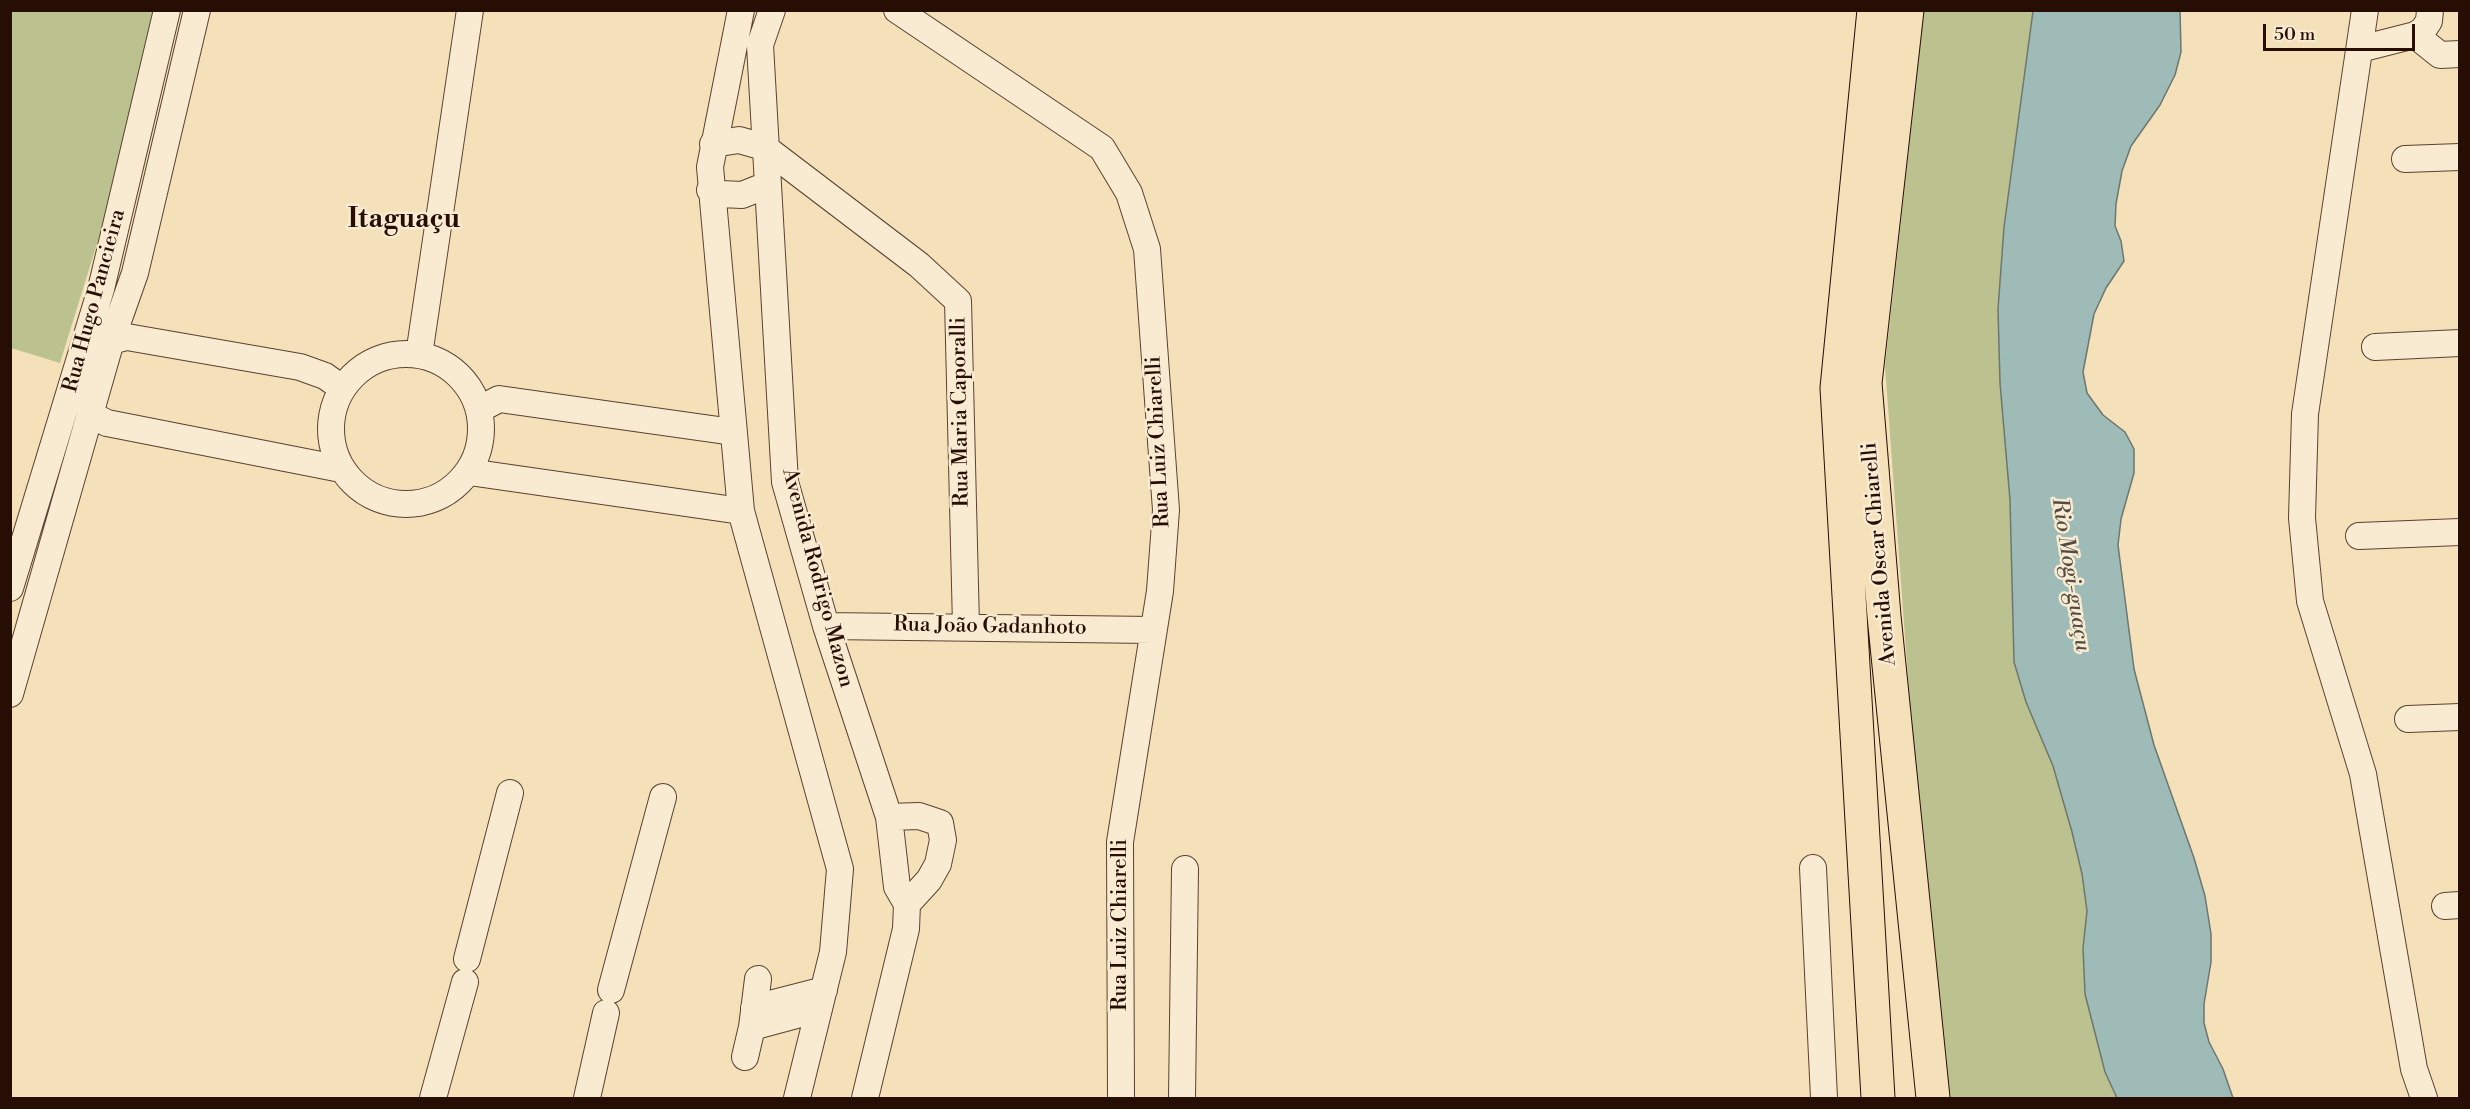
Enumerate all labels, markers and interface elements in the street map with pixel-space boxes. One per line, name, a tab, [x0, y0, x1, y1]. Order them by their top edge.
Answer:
scale bar	[2266, 12, 2418, 50]
text: 50 m	[2274, 23, 2315, 46]
district label: Itaguaçu	[348, 205, 460, 237]
street label: Rua Hugo Pancieira	[58, 207, 132, 395]
street label: Rua Maria Caporalli	[947, 317, 975, 507]
street label: Rua Luiz Chiarelli	[1142, 355, 1176, 529]
street label: Avenida Oscar Chiarelli	[1858, 441, 1902, 667]
street label: Avenida Rodrigo Mazon	[776, 466, 858, 690]
water label: Rio Mogi-guaçu	[2045, 496, 2095, 654]
street label: Rua João Gadanhoto	[893, 613, 1087, 641]
street label: Rua Luiz Chiarelli	[1108, 839, 1134, 1011]

